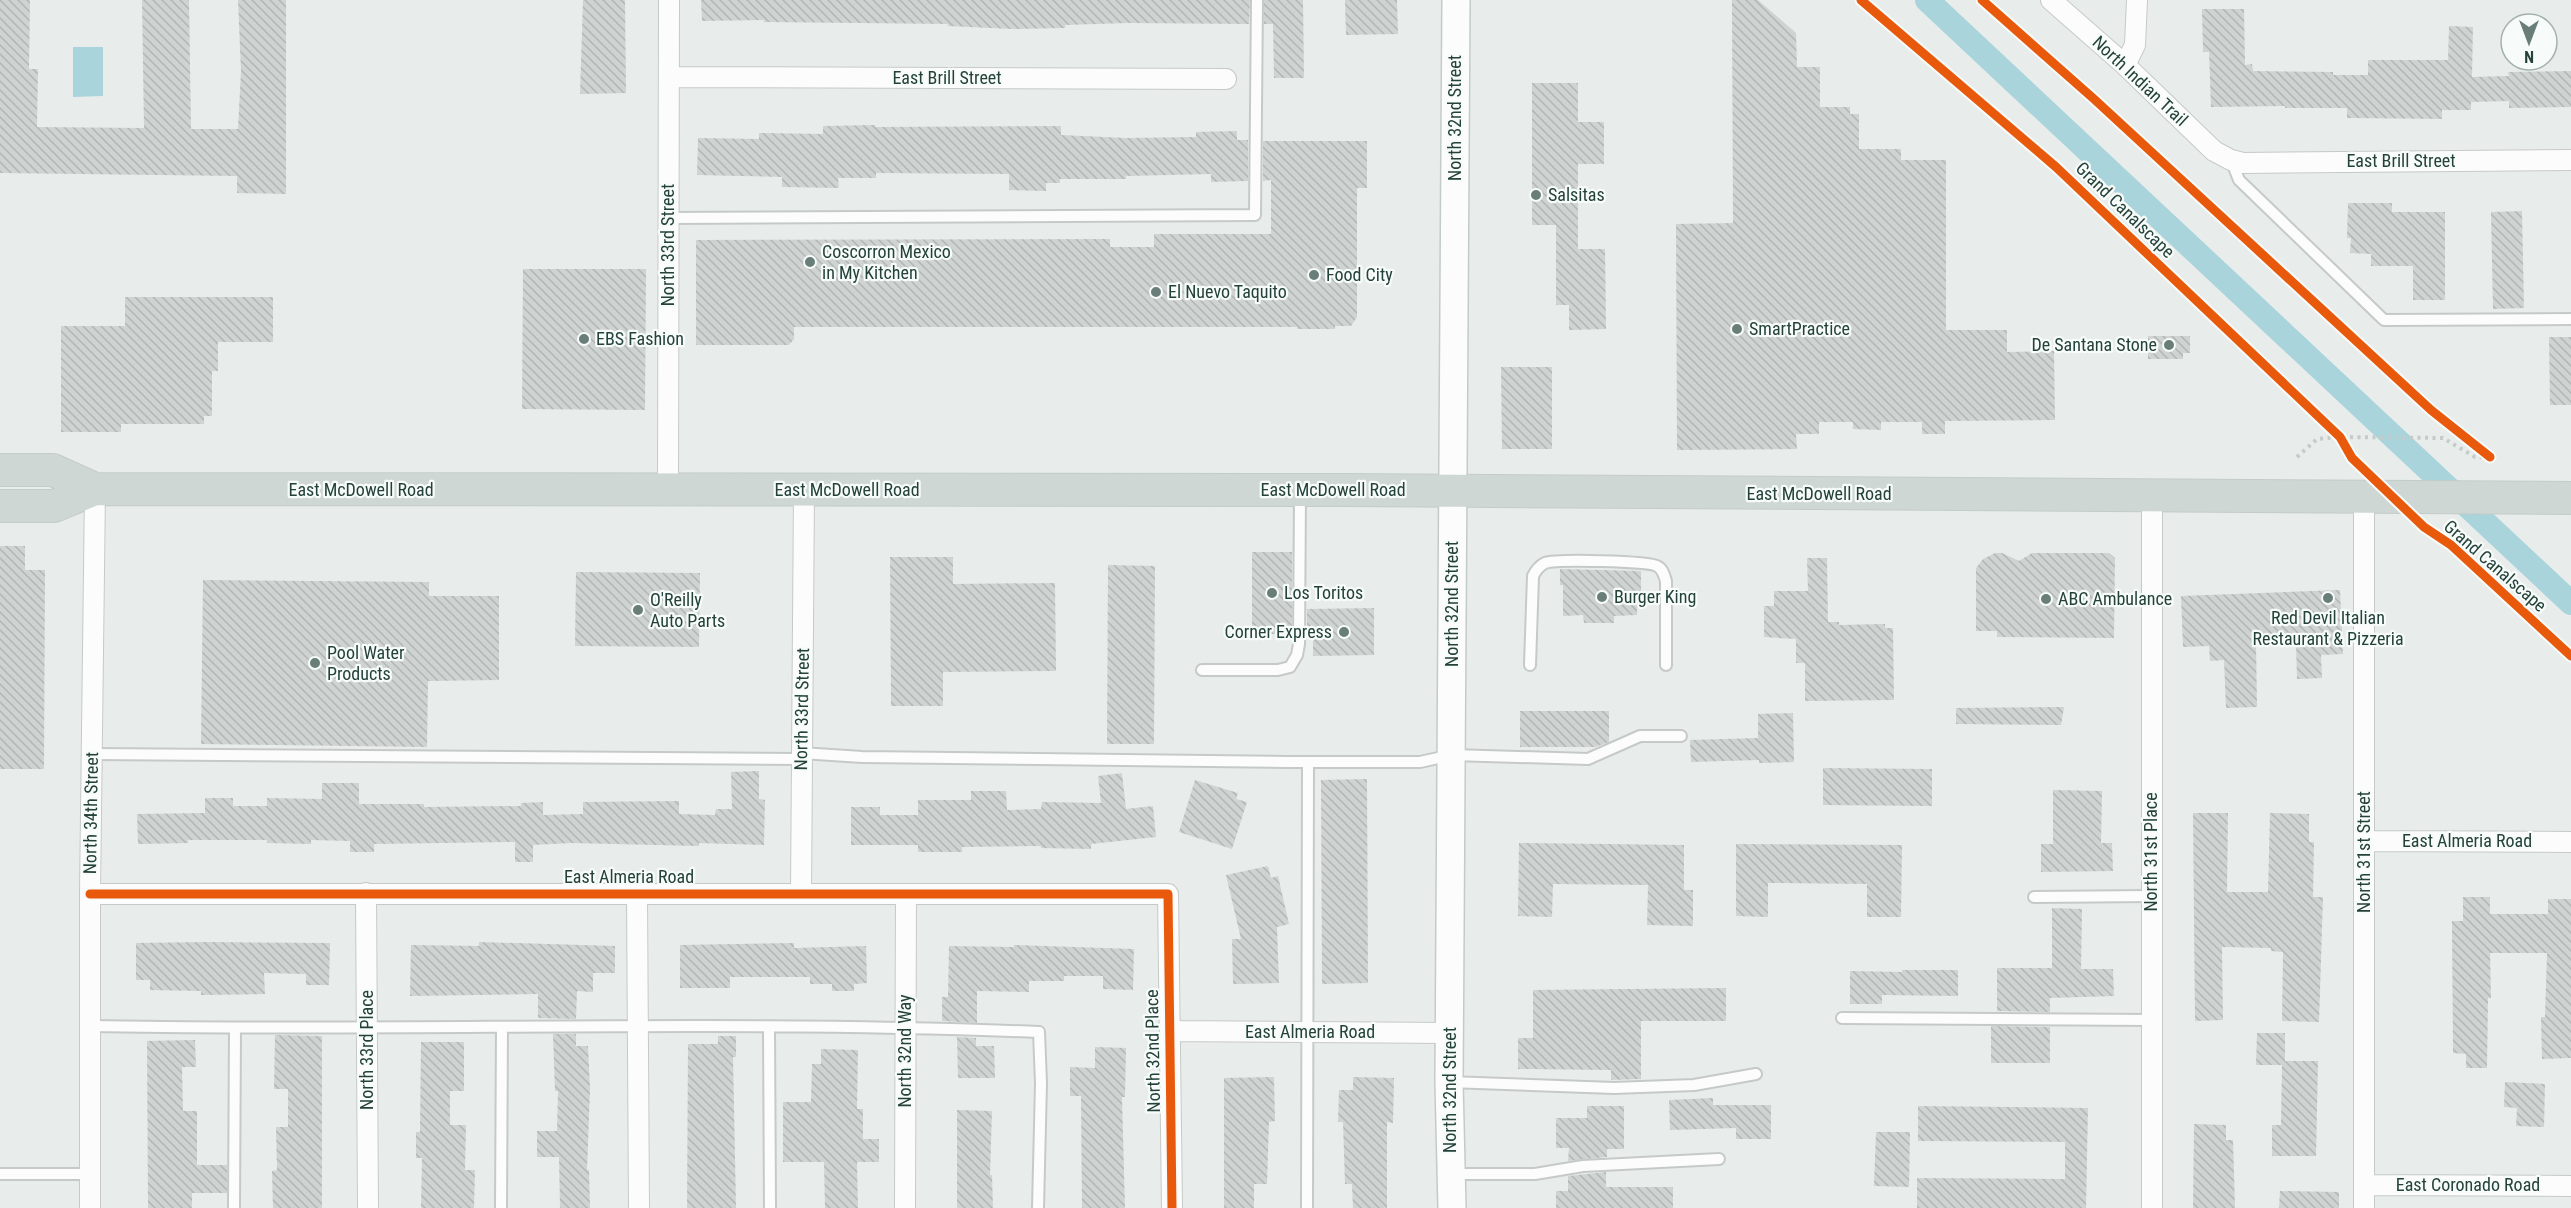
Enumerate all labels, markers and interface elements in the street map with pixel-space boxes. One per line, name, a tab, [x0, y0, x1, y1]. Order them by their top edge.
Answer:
north arrow	[2499, 12, 2559, 72]
street label: North Indian Trail	[2088, 31, 2192, 130]
text: N	[2524, 47, 2534, 66]
street label: North 32nd Street	[1444, 55, 1465, 181]
street label: East Brill Street	[892, 67, 1002, 88]
street label: East Brill Street	[2346, 150, 2456, 171]
street label: Grand Canalscape	[2072, 157, 2179, 262]
street label: North 33rd Street	[657, 184, 678, 306]
place label: Salsitas	[1548, 184, 1605, 205]
marker: Salsitas	[1529, 188, 1543, 202]
place label: Coscorron Mexico in My Kitchen	[822, 241, 951, 283]
marker: Coscorron Mexico in My Kitchen	[803, 255, 817, 269]
place label: Food City	[1326, 264, 1393, 285]
marker: Food City	[1307, 268, 1321, 282]
place label: El Nuevo Taquito	[1168, 281, 1287, 302]
marker: El Nuevo Taquito	[1149, 285, 1163, 299]
place label: SmartPractice	[1749, 318, 1850, 339]
marker: SmartPractice	[1730, 322, 1744, 336]
place label: EBS Fashion	[596, 328, 684, 349]
marker: EBS Fashion	[577, 332, 591, 346]
place label: De Santana Stone	[2031, 334, 2157, 355]
marker: De Santana Stone	[2162, 338, 2176, 352]
street label: East McDowell Road	[288, 479, 434, 500]
street label: East McDowell Road	[774, 479, 920, 500]
street label: East McDowell Road	[1260, 479, 1406, 500]
street label: East McDowell Road	[1746, 483, 1892, 504]
street label: Grand Canalscape	[2440, 515, 2551, 616]
street label: North 32nd Street	[1441, 541, 1462, 667]
place label: Los Toritos	[1284, 582, 1363, 603]
marker: Los Toritos	[1265, 586, 1279, 600]
place label: Burger King	[1614, 586, 1696, 607]
place label: ABC Ambulance	[2058, 588, 2172, 609]
place label: O'Reilly Auto Parts	[650, 589, 725, 631]
marker: Burger King	[1595, 590, 1609, 604]
marker: Red Devil Italian Restaurant & Pizzeria	[2321, 591, 2335, 605]
marker: ABC Ambulance	[2039, 592, 2053, 606]
marker: O'Reilly Auto Parts	[631, 603, 645, 617]
place label: Red Devil Italian Restaurant & Pizzeria	[2252, 607, 2404, 649]
place label: Corner Express	[1225, 621, 1332, 642]
marker: Corner Express	[1337, 625, 1351, 639]
place label: Pool Water Products	[327, 642, 405, 684]
street label: North 33rd Street	[790, 648, 813, 770]
marker: Pool Water Products	[308, 656, 322, 670]
street label: North 34th Street	[79, 752, 102, 874]
street label: North 31st Street	[2353, 791, 2374, 913]
street label: North 31st Place	[2140, 792, 2161, 912]
street label: East Almeria Road	[2402, 830, 2532, 851]
street label: East Almeria Road	[564, 866, 694, 887]
street label: North 32nd Place	[1141, 989, 1164, 1113]
street label: North 33rd Place	[356, 990, 377, 1110]
street label: North 32nd Way	[894, 994, 915, 1108]
street label: East Almeria Road	[1245, 1021, 1375, 1042]
street label: North 32nd Street	[1439, 1027, 1460, 1153]
street label: East Coronado Road	[2396, 1174, 2540, 1195]

